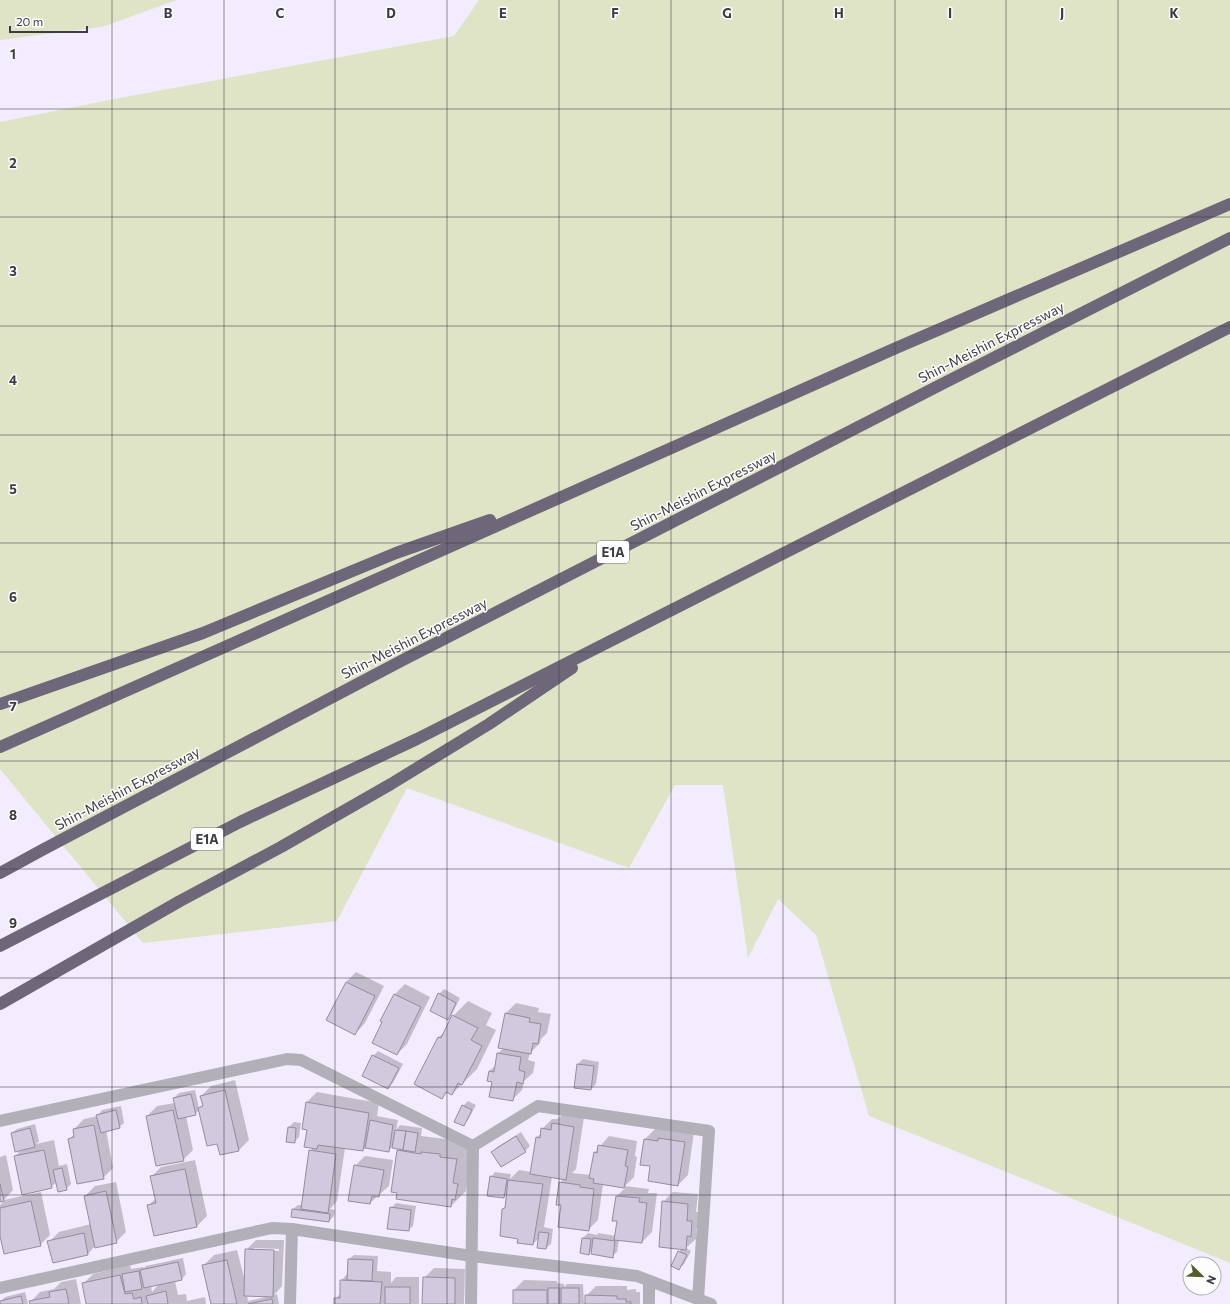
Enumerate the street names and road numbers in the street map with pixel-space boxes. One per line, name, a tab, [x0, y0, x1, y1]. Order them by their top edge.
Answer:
street label: Shin-Meishin Expressway	[915, 298, 1067, 386]
street label: Shin-Meishin Expressway	[627, 446, 779, 534]
road number: E1A	[597, 541, 629, 563]
street label: Shin-Meishin Expressway	[338, 594, 490, 682]
street label: Shin-Meishin Expressway	[52, 743, 202, 833]
road number: E1A	[191, 828, 223, 850]

